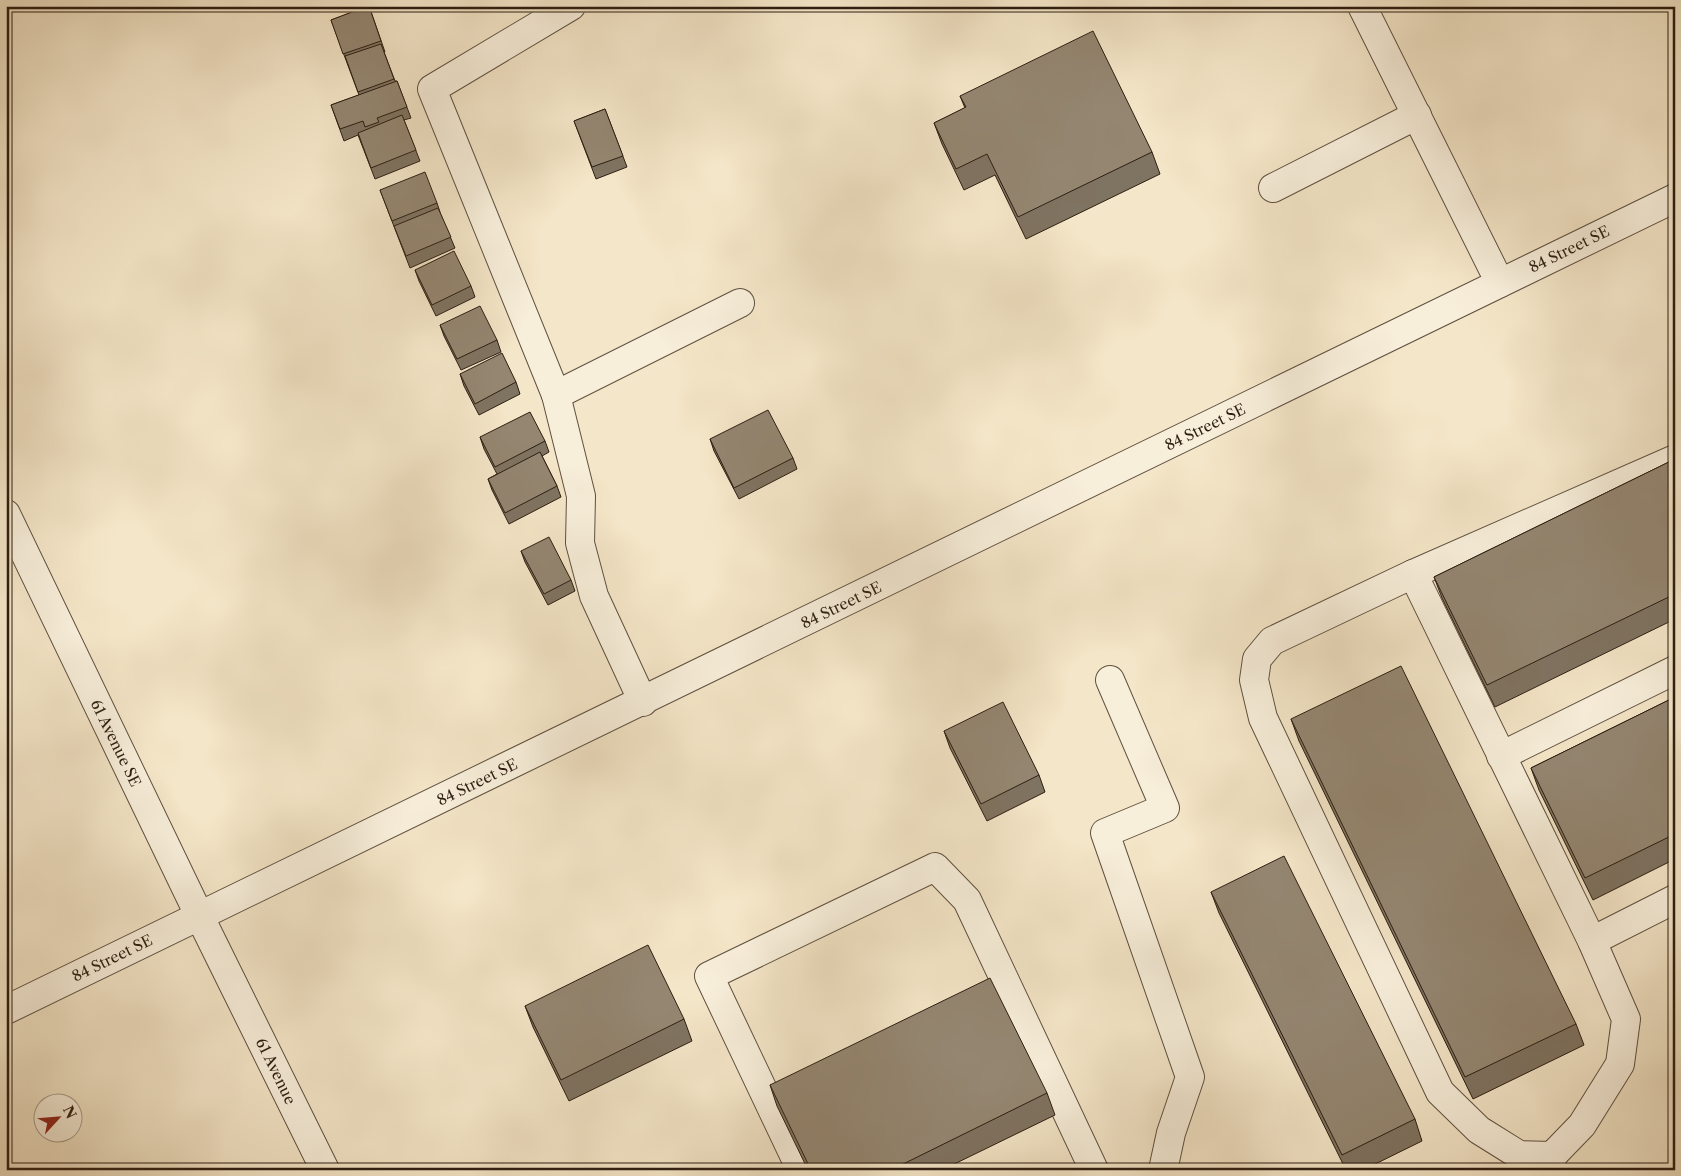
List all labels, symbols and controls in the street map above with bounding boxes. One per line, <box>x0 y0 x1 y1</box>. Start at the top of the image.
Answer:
street label: 84 Street SE <box>1526 221 1612 277</box>
street label: 84 Street SE <box>1162 399 1248 455</box>
street label: 84 Street SE <box>798 577 884 633</box>
street label: 61 Avenue SE <box>87 696 145 790</box>
street label: 84 Street SE <box>434 754 520 810</box>
street label: 84 Street SE <box>69 930 155 986</box>
street label: 61 Avenue <box>252 1035 300 1107</box>
north arrow <box>32 1094 82 1144</box>
text: N <box>59 1103 80 1122</box>

